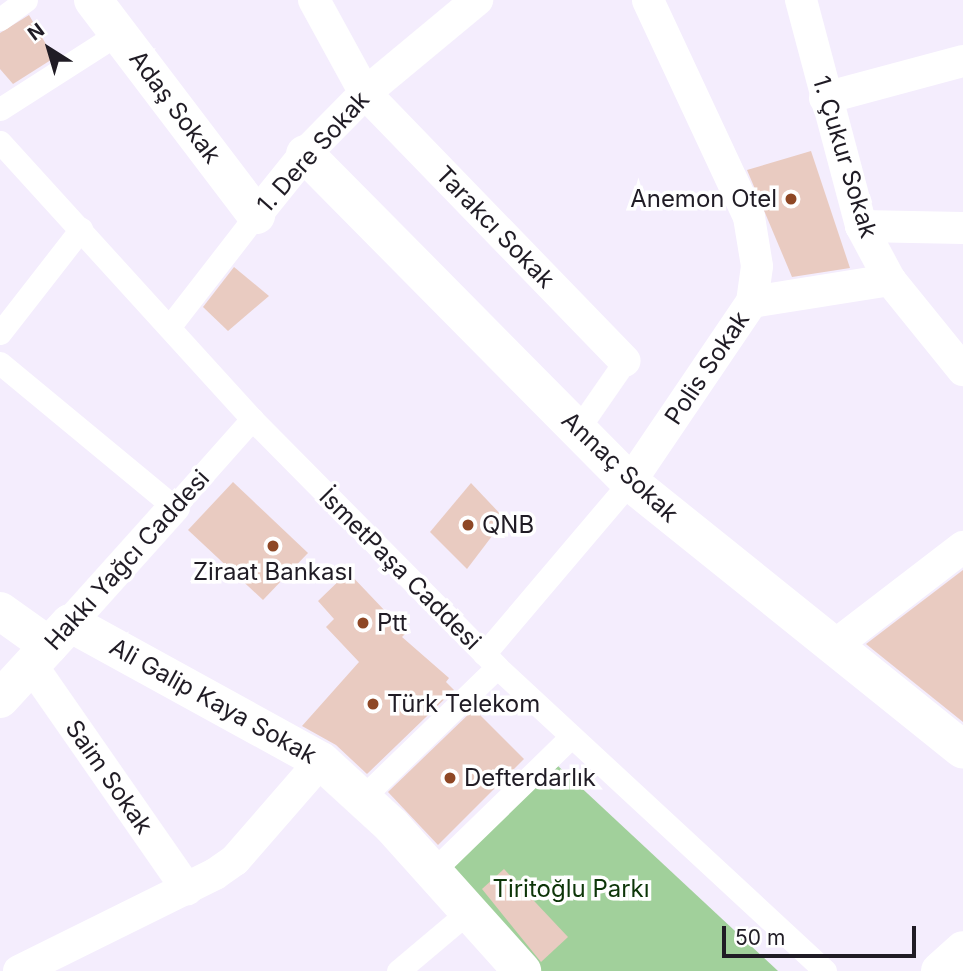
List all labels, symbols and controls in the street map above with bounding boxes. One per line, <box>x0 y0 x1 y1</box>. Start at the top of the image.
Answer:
north arrow <box>14 14 84 84</box>
text: N <box>23 18 49 45</box>
street label: Adaş Sokak <box>123 45 227 169</box>
street label: 1. Çukur Sokak <box>807 73 883 241</box>
street label: 1. Dere Sokak <box>251 85 375 219</box>
street label: Tarakcı Sokak <box>430 160 560 294</box>
place label: Anemon Otel <box>630 185 777 213</box>
marker: Anemon Otel <box>783 191 799 207</box>
street label: Polis Sokak <box>659 306 755 430</box>
street label: Annaç Sokak <box>556 406 684 528</box>
street label: Hakkı Yağcı Caddesi <box>39 464 215 656</box>
street label: İsmetPaşa Caddesi <box>313 482 487 656</box>
place label: QNB <box>482 511 534 539</box>
marker: QNB <box>460 517 476 533</box>
marker: Ziraat Bankası <box>265 538 281 554</box>
place label: Ziraat Bankası <box>193 558 353 586</box>
place label: Ptt <box>377 609 407 637</box>
marker: Ptt <box>355 615 371 631</box>
street label: Ali Galip Kaya Sokak <box>105 632 321 770</box>
place label: Türk Telekom <box>387 690 540 718</box>
marker: Türk Telekom <box>365 696 381 712</box>
street label: Saim Sokak <box>59 715 159 839</box>
place label: Defterdarlık <box>464 764 596 792</box>
marker: Defterdarlık <box>442 770 458 786</box>
park label: Tiritoğlu Parkı <box>492 875 650 903</box>
scale bar <box>725 912 919 956</box>
text: 50 m <box>735 925 785 950</box>

